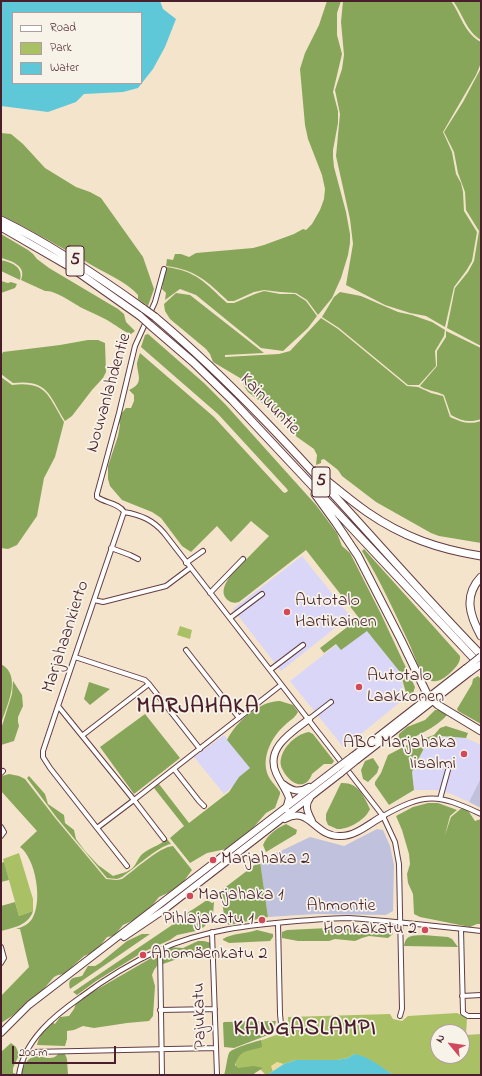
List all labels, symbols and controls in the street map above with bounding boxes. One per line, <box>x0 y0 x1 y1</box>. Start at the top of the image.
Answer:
legend <box>12 12 142 84</box>
text: Road <box>50 19 76 37</box>
text: Park <box>50 39 72 57</box>
text: Water <box>50 59 79 77</box>
road number: 5 <box>66 246 84 276</box>
street label: Nouvanlahdentie <box>83 331 137 455</box>
street label: Kainuuntie <box>234 370 304 440</box>
road number: 5 <box>312 467 330 497</box>
street label: Marjahaankierto <box>39 578 95 696</box>
place label: Autotalo Hartikainen <box>295 591 377 634</box>
marker: Autotalo Hartikainen <box>282 607 292 617</box>
place label: Autotalo Laakkonen <box>367 666 444 708</box>
marker: Autotalo Laakkonen <box>354 682 364 692</box>
district label: MARJAHAKA <box>137 695 259 721</box>
place label: ABC Marjahaka Iisalmi <box>343 733 456 776</box>
marker: ABC Marjahaka Iisalmi <box>459 749 469 759</box>
place label: Marjahaka 2 <box>221 849 310 871</box>
marker: Marjahaka 2 <box>208 855 218 865</box>
place label: Marjahaka 1 <box>198 885 284 907</box>
marker: Marjahaka 1 <box>185 891 195 901</box>
street label: Ahmontie <box>306 896 376 918</box>
place label: Pihlajakatu 1 <box>163 909 254 931</box>
marker: Pihlajakatu 1 <box>257 915 267 925</box>
place label: Honkakatu 2 <box>323 919 417 941</box>
marker: Honkakatu 2 <box>420 925 430 935</box>
place label: Ahomäenkatu 2 <box>151 944 267 966</box>
marker: Ahomäenkatu 2 <box>138 950 148 960</box>
street label: Pajukatu <box>189 982 213 1050</box>
district label: KANGASLAMPI <box>233 1017 377 1043</box>
north arrow <box>430 1024 470 1064</box>
text: N <box>432 1032 449 1046</box>
scale bar <box>14 1038 118 1064</box>
text: 200 m <box>19 1044 48 1062</box>

